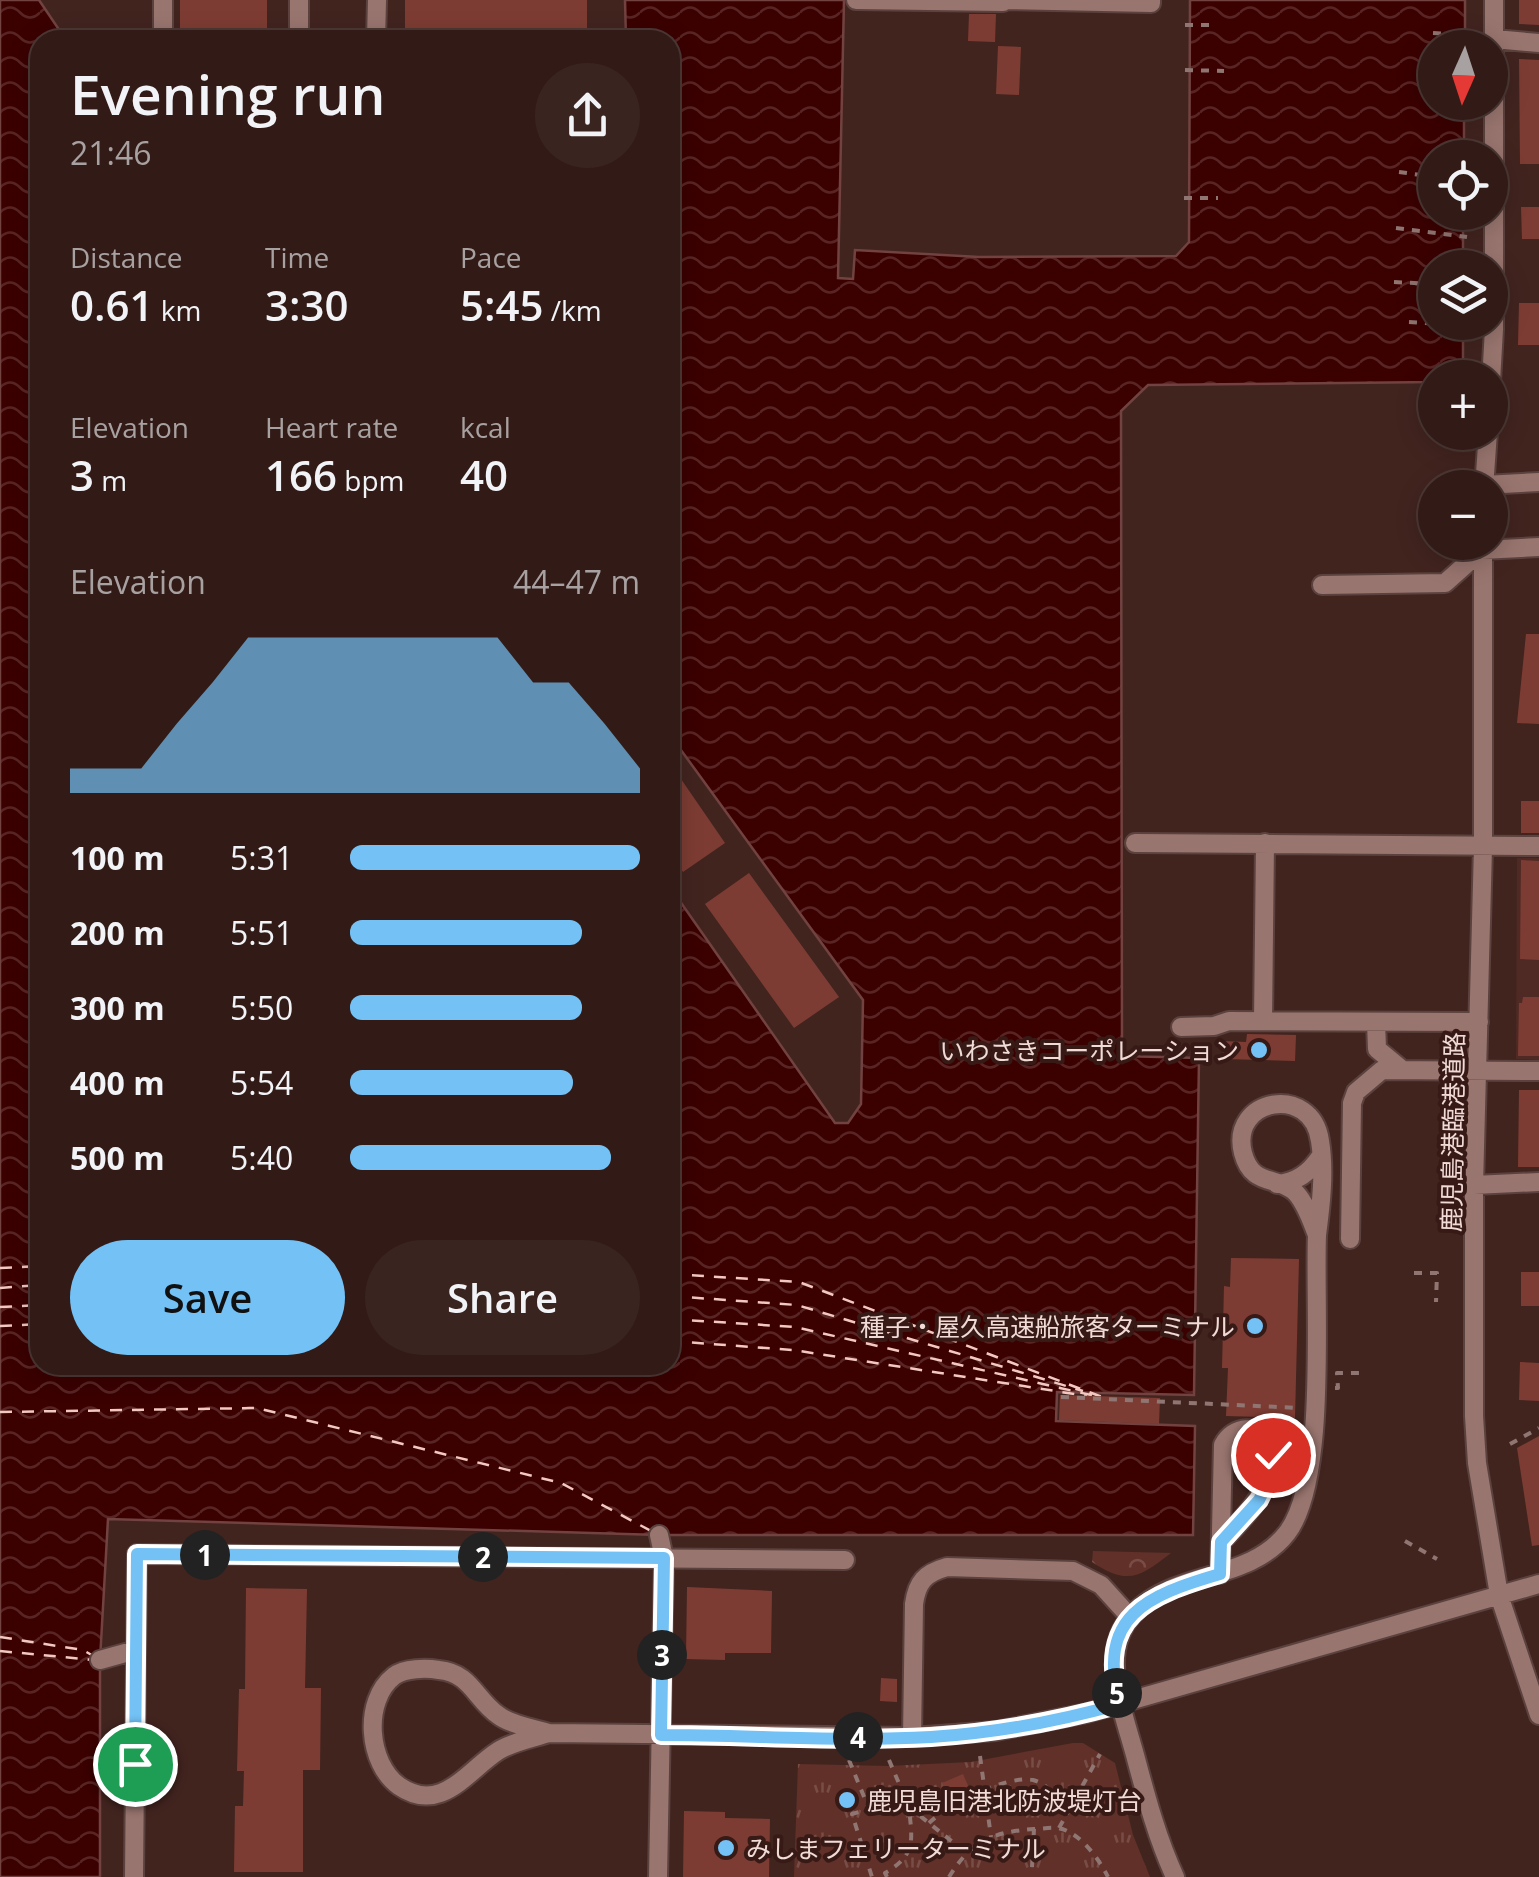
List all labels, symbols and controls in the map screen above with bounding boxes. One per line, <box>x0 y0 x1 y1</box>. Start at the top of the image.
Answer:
north arrow <box>1418 30 1508 120</box>
map controls <box>1418 30 1508 560</box>
text: Evening run <box>70 56 385 131</box>
button: share <box>535 63 640 168</box>
text: 21:46 <box>70 131 152 174</box>
button: locate <box>1418 140 1508 230</box>
text: Distance <box>70 238 183 276</box>
text: Time <box>265 238 329 276</box>
text: Pace <box>460 238 522 276</box>
button: layers <box>1418 250 1508 340</box>
text: 0.61 <box>70 276 154 333</box>
text: 3:30 <box>265 276 349 333</box>
text: 5:45 <box>460 276 544 333</box>
text: km <box>154 291 201 329</box>
text: /km <box>544 291 602 329</box>
button: + <box>1418 360 1508 450</box>
text: Elevation <box>70 408 189 446</box>
text: Heart rate <box>265 408 398 446</box>
text: kcal <box>460 408 511 446</box>
text: 3 <box>70 446 94 503</box>
text: 166 <box>265 446 337 503</box>
text: 40 <box>460 446 508 503</box>
text: m <box>94 461 127 499</box>
text: bpm <box>337 461 405 499</box>
button: − <box>1418 470 1508 560</box>
text: Elevation <box>70 560 206 603</box>
text: 44–47 m <box>513 560 640 603</box>
text: 100 m <box>70 836 165 879</box>
text: 5:31 <box>230 836 293 879</box>
text: 200 m <box>70 911 165 954</box>
text: 5:51 <box>230 911 293 954</box>
text: 300 m <box>70 986 165 1029</box>
text: 5:50 <box>230 986 293 1029</box>
street label: 鹿児島港臨港道路 <box>1433 1032 1471 1232</box>
place label: いわさきコーポレーション <box>939 1033 1239 1067</box>
marker: いわさきコーポレーション <box>1248 1039 1270 1061</box>
text: 400 m <box>70 1061 165 1104</box>
text: 5:54 <box>230 1061 293 1104</box>
text: 500 m <box>70 1136 165 1179</box>
text: 5:40 <box>230 1136 293 1179</box>
button: Save <box>70 1240 345 1355</box>
button: Share <box>365 1240 640 1355</box>
place label: 種子・屋久高速船旅客ターミナル <box>860 1309 1235 1343</box>
marker: 種子・屋久高速船旅客ターミナル <box>1244 1315 1266 1337</box>
pin <box>1231 1413 1316 1498</box>
icon: check <box>1246 1428 1301 1483</box>
pin: 1 <box>180 1530 230 1580</box>
pin: 2 <box>458 1532 508 1582</box>
text: 1 <box>197 1536 213 1574</box>
text: 2 <box>475 1538 491 1576</box>
pin: 3 <box>637 1630 687 1680</box>
text: 3 <box>654 1636 670 1674</box>
pin: 5 <box>1092 1668 1142 1718</box>
text: 5 <box>1109 1674 1125 1712</box>
pin: 4 <box>833 1712 883 1762</box>
text: 4 <box>850 1718 866 1756</box>
pin <box>93 1722 178 1807</box>
icon: arrive <box>108 1737 163 1792</box>
place label: 鹿児島旧港北防波堤灯台 <box>867 1783 1142 1817</box>
marker: 鹿児島旧港北防波堤灯台 <box>836 1789 858 1811</box>
place label: みしまフェリーターミナル <box>746 1831 1046 1865</box>
marker: みしまフェリーターミナル <box>715 1837 737 1859</box>

